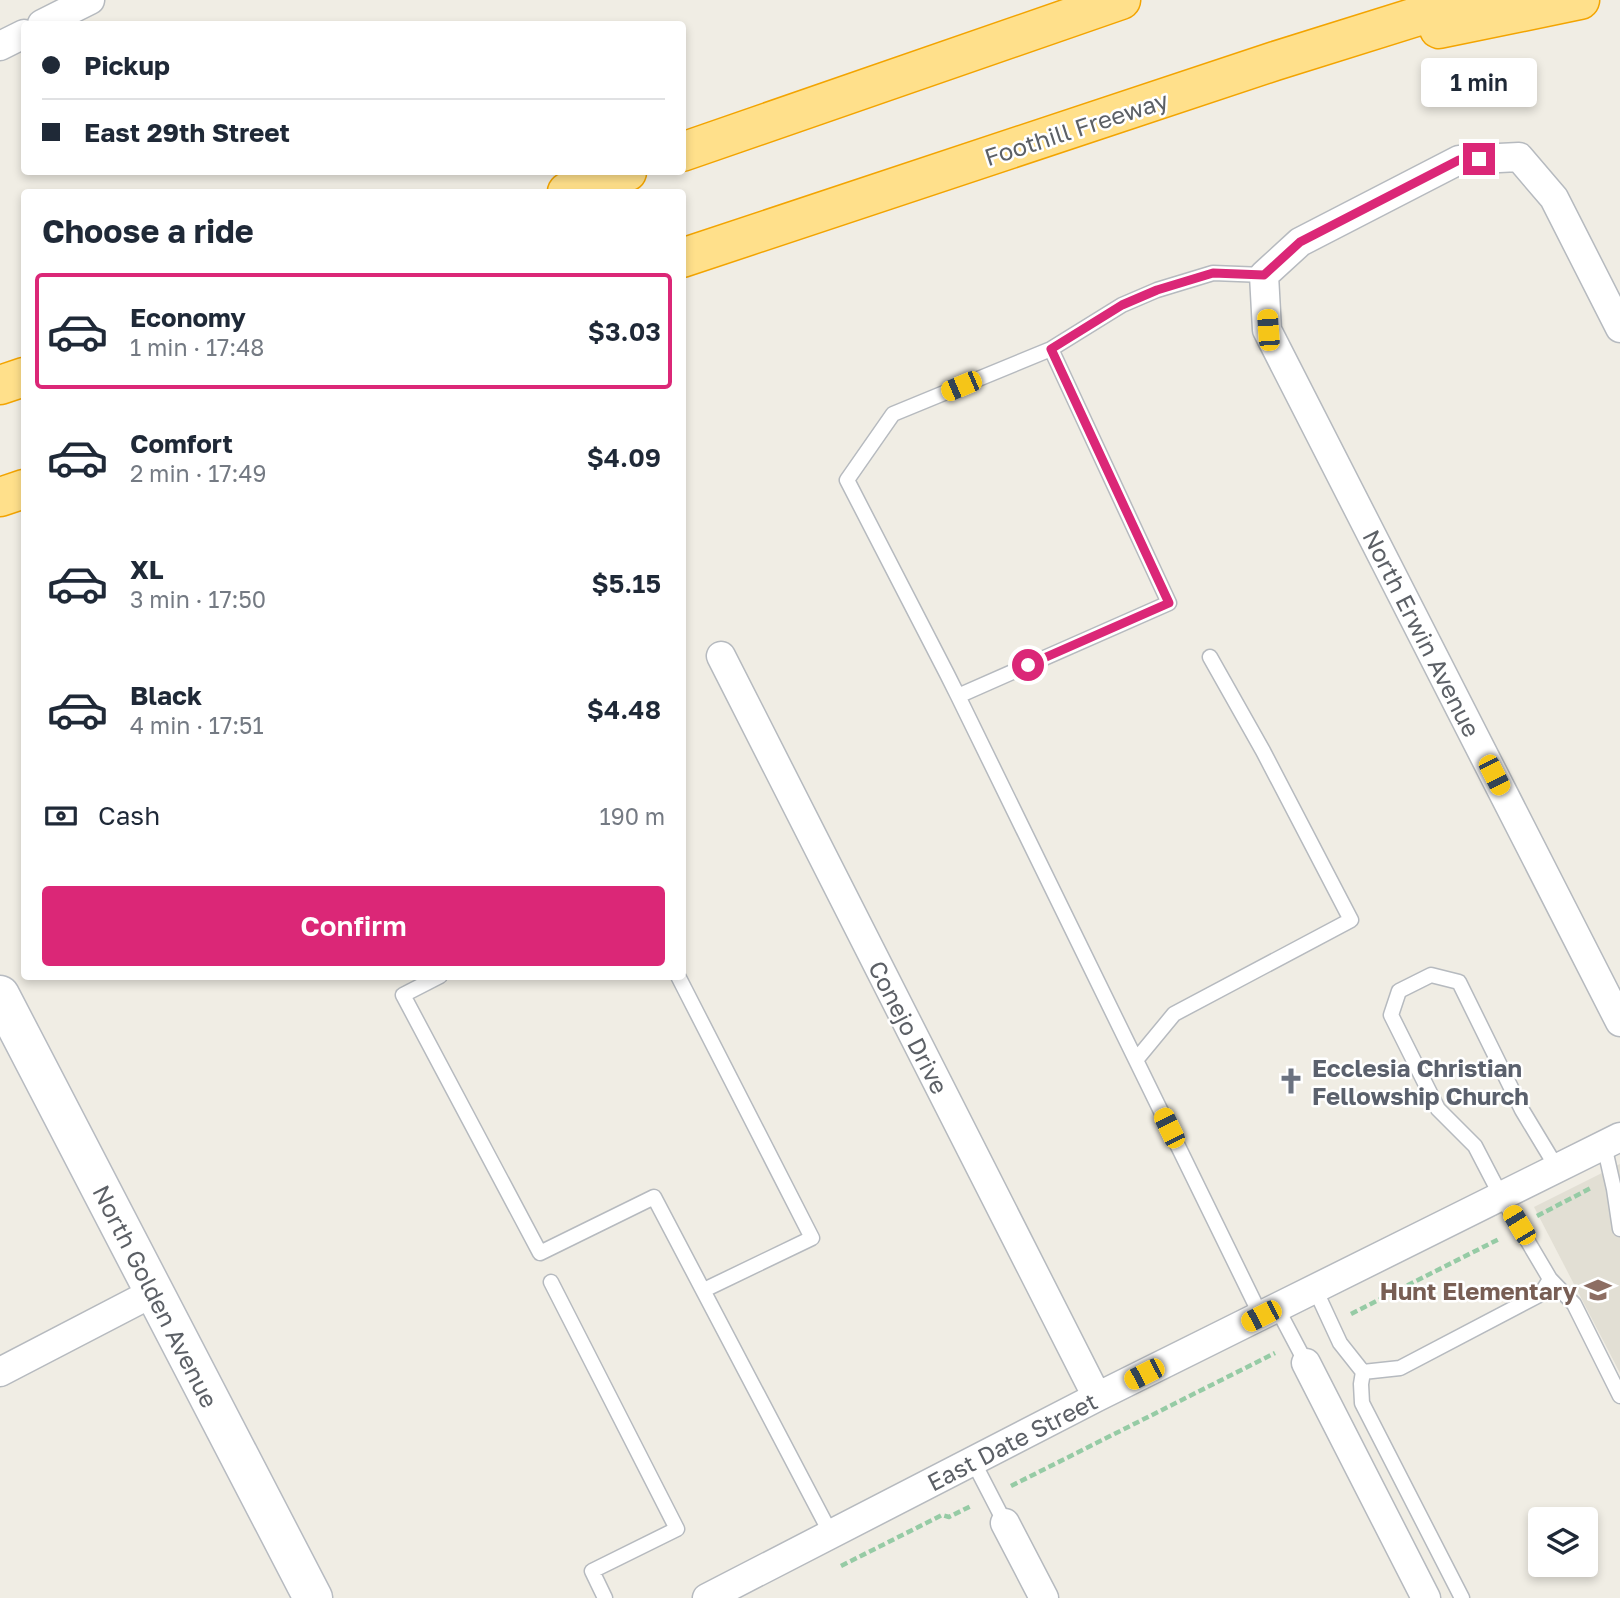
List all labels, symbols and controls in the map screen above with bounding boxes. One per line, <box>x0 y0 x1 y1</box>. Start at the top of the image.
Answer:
text: Pickup <box>84 50 170 81</box>
callout: 1 min <box>1421 58 1537 106</box>
text: 1 min <box>1450 68 1508 96</box>
street label: Foothill Freeway <box>980 85 1172 171</box>
text: East 29th Street <box>84 117 290 148</box>
route end <box>1463 143 1495 175</box>
text: Choose a ride <box>42 212 254 250</box>
icon: car <box>46 300 109 363</box>
text: Economy <box>130 302 246 333</box>
car <box>1257 308 1280 352</box>
text: $3.03 <box>588 316 661 347</box>
text: 1 min · 17:48 <box>130 333 264 361</box>
car <box>938 368 985 404</box>
icon: car <box>46 426 109 489</box>
text: Comfort <box>130 428 233 459</box>
text: $4.09 <box>587 442 661 473</box>
text: 2 min · 17:49 <box>130 459 266 487</box>
street label: North Erwin Avenue <box>1357 525 1487 741</box>
icon: car <box>46 552 109 615</box>
text: XL <box>130 554 164 585</box>
text: $5.15 <box>592 568 661 599</box>
text: 3 min · 17:50 <box>130 585 266 613</box>
route start <box>1012 649 1044 681</box>
icon: car <box>46 678 109 741</box>
text: Black <box>130 680 202 711</box>
text: $4.48 <box>587 694 661 725</box>
text: 4 min · 17:51 <box>130 711 264 739</box>
car <box>1476 752 1513 798</box>
icon: cash <box>42 797 80 835</box>
text: Cash <box>98 800 160 831</box>
text: 190 m <box>600 802 665 830</box>
button: Confirm <box>42 886 665 966</box>
street label: Conejo Drive <box>863 955 955 1099</box>
place label: Ecclesia Christian Fellowship Church <box>1312 1053 1529 1110</box>
church icon: Ecclesia Christian Fellowship Church <box>1276 1066 1306 1096</box>
car <box>1151 1105 1188 1151</box>
street label: North Golden Avenue <box>87 1180 225 1412</box>
car <box>1500 1202 1539 1248</box>
school or university icon: Hunt Elementary <box>1583 1275 1613 1305</box>
place label: Hunt Elementary <box>1380 1276 1578 1305</box>
car <box>1238 1297 1285 1335</box>
car <box>1121 1355 1168 1393</box>
street label: East Date Street <box>922 1386 1102 1496</box>
map controls <box>1528 1507 1598 1577</box>
button: layers <box>1528 1507 1598 1577</box>

